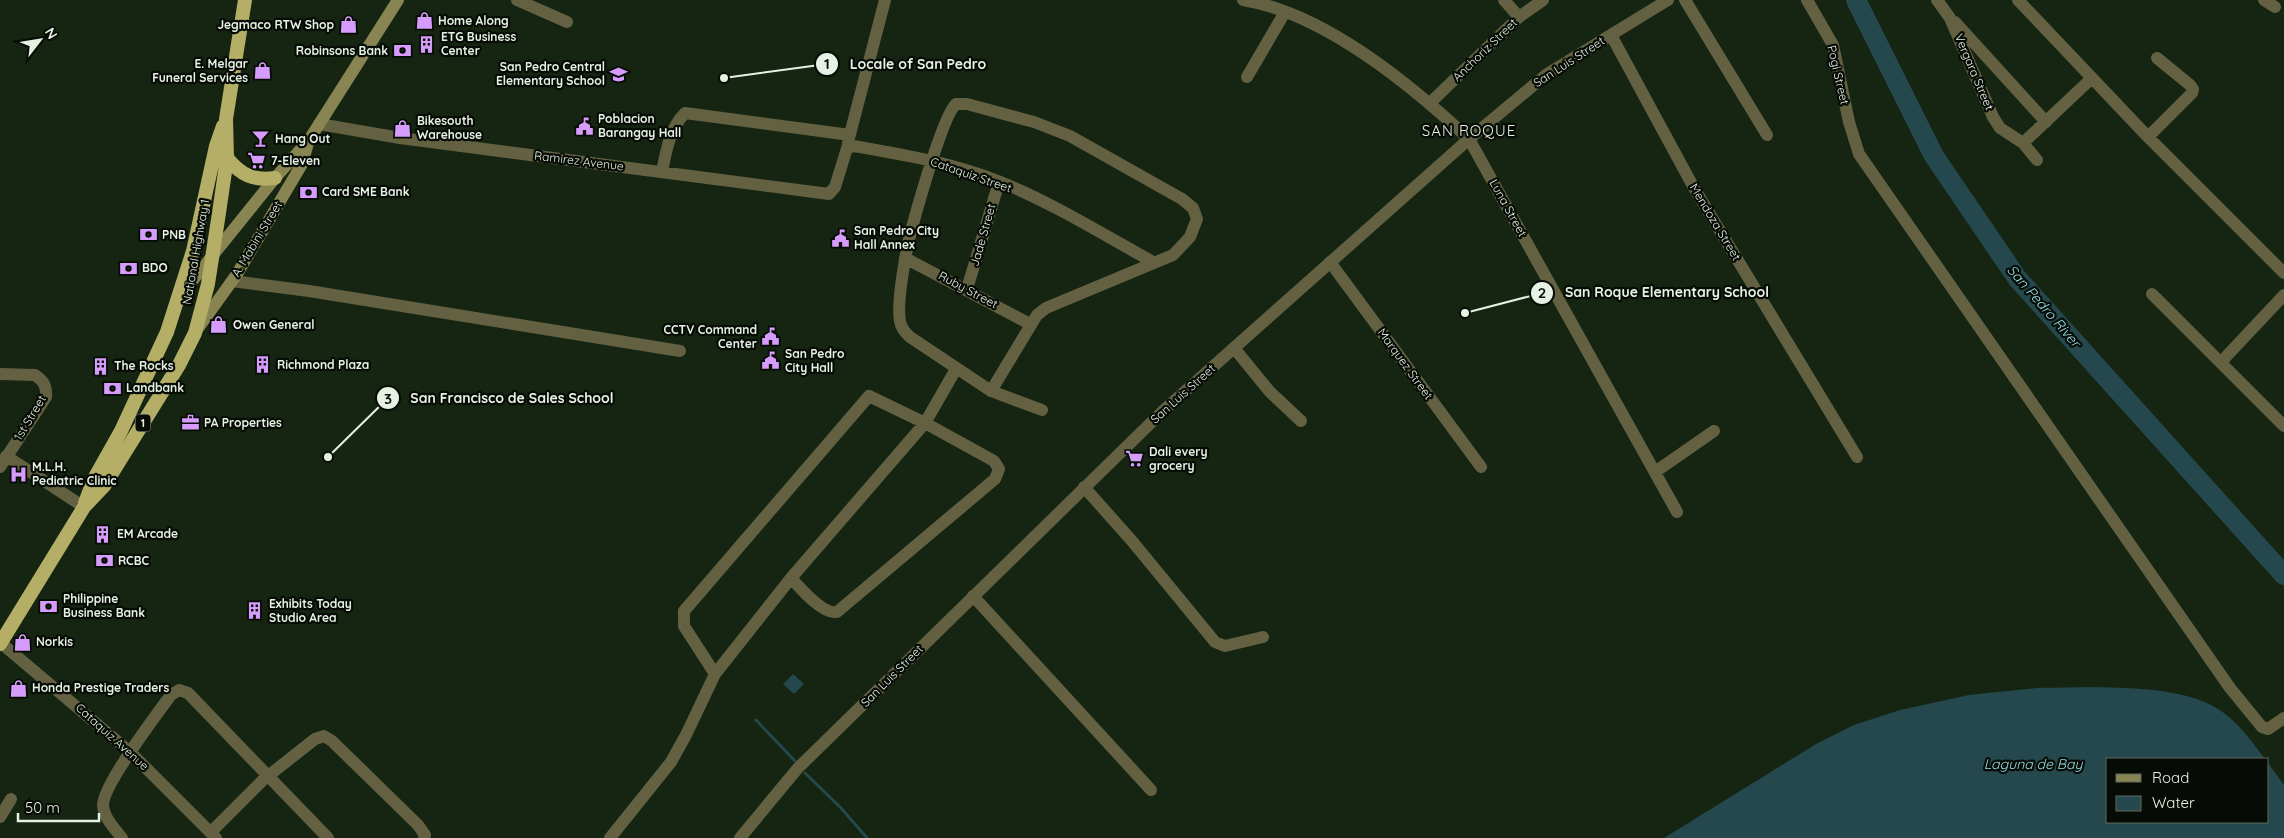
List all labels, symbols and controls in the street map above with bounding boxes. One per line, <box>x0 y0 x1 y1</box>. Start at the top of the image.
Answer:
shop icon: Home Along <box>414 11 434 31</box>
place label: Home Along <box>438 13 509 28</box>
north arrow <box>15 15 65 65</box>
shop icon: Jegmaco RTW Shop <box>338 15 358 35</box>
street label: Anchoriz Street <box>1449 15 1520 84</box>
place label: Jegmaco RTW Shop <box>217 17 334 32</box>
text: N <box>41 24 62 42</box>
place label: ETG Business Center <box>441 29 516 58</box>
street label: Vergara Street <box>1952 31 1997 112</box>
street label: San Luis Street <box>1530 33 1607 90</box>
building icon: ETG Business Center <box>417 34 437 54</box>
bank icon: Robinsons Bank <box>392 41 412 61</box>
place label: Robinsons Bank <box>296 43 388 58</box>
street label: Pogi Street <box>1824 44 1853 106</box>
callout: Locale of San Pedro <box>814 50 996 79</box>
text: 1 <box>824 54 830 73</box>
text: Locale of San Pedro <box>850 55 987 73</box>
place label: E. Melgar Funeral Services <box>152 56 248 85</box>
place label: San Pedro Central Elementary School <box>496 59 605 88</box>
shop icon: E. Melgar Funeral Services <box>252 61 272 81</box>
school or university icon: San Pedro Central Elementary School <box>609 64 629 84</box>
place label: Poblacion Barangay Hall <box>598 111 681 140</box>
place label: Bikesouth Warehouse <box>417 113 482 142</box>
public building icon: Poblacion Barangay Hall <box>574 116 594 136</box>
shop icon: Bikesouth Warehouse <box>393 118 413 138</box>
district label: SAN ROQUE <box>1422 121 1516 140</box>
bar icon: Hang Out <box>251 129 271 149</box>
place label: Hang Out <box>275 131 330 146</box>
street label: Ramirez Avenue <box>533 148 625 173</box>
supermarket icon: 7-Eleven <box>247 151 267 171</box>
place label: 7-Eleven <box>271 153 320 168</box>
street label: Cataquiz Street <box>929 154 1014 195</box>
street label: Luna Street <box>1486 176 1530 239</box>
street label: Mendoza Street <box>1687 181 1744 263</box>
bank icon: Card SME Bank <box>298 182 318 202</box>
place label: Card SME Bank <box>322 184 410 199</box>
street label: National Highway 1 <box>179 198 212 306</box>
street label: A. Mabini Street <box>228 198 285 279</box>
street label: Jade Street <box>966 202 999 268</box>
place label: San Pedro City Hall Annex <box>854 223 939 252</box>
bank icon: PNB <box>138 225 158 245</box>
place label: PNB <box>162 227 186 242</box>
public building icon: San Pedro City Hall Annex <box>830 228 850 248</box>
bank icon: BDO <box>118 258 138 278</box>
place label: BDO <box>142 260 168 275</box>
water label: San Pedro River <box>2003 261 2086 352</box>
street label: Ruby Street <box>936 268 1000 311</box>
callout: San Roque Elementary School <box>1530 278 1779 307</box>
text: 2 <box>1538 283 1546 302</box>
text: San Roque Elementary School <box>1565 283 1769 301</box>
shop icon: Owen General <box>209 315 229 335</box>
place label: Owen General <box>233 317 314 332</box>
place label: CCTV Command Center <box>663 322 757 351</box>
street label: Marquez Street <box>1375 325 1436 402</box>
public building icon: CCTV Command Center <box>761 327 781 347</box>
place label: San Pedro City Hall <box>785 346 845 375</box>
public building icon: San Pedro City Hall <box>761 351 781 371</box>
building icon: Richmond Plaza <box>253 355 273 375</box>
building icon: The Rocks <box>90 356 110 376</box>
place label: Richmond Plaza <box>277 357 369 372</box>
place label: The Rocks <box>114 358 174 373</box>
street label: San Luis Street <box>1147 361 1218 427</box>
bank icon: Landbank <box>102 378 122 398</box>
place label: Landbank <box>126 380 184 395</box>
callout: San Francisco de Sales School <box>375 384 624 413</box>
text: 3 <box>384 389 392 408</box>
text: San Francisco de Sales School <box>410 389 614 407</box>
street label: 1st Street <box>10 392 49 443</box>
office icon: PA Properties <box>180 413 200 433</box>
road number: 1 <box>136 414 150 432</box>
place label: PA Properties <box>204 415 282 430</box>
place label: Dali every grocery <box>1149 444 1208 473</box>
supermarket icon: Dali every grocery <box>1125 449 1145 469</box>
place label: M.L.H. Pediatric Clinic <box>32 459 116 488</box>
hospital icon: M.L.H. Pediatric Clinic <box>8 464 28 484</box>
building icon: EM Arcade <box>93 524 113 544</box>
place label: EM Arcade <box>117 526 178 541</box>
bank icon: RCBC <box>94 551 114 571</box>
place label: RCBC <box>118 553 150 568</box>
place label: Philippine Business Bank <box>63 591 145 620</box>
bank icon: Philippine Business Bank <box>39 596 59 616</box>
place label: Exhibits Today Studio Area <box>269 596 352 625</box>
building icon: Exhibits Today Studio Area <box>245 601 265 621</box>
shop icon: Norkis <box>12 632 32 652</box>
place label: Norkis <box>36 634 73 649</box>
street label: San Luis Street <box>857 641 926 710</box>
shop icon: Honda Prestige Traders <box>8 678 28 698</box>
place label: Honda Prestige Traders <box>32 680 170 695</box>
street label: Cataquiz Avenue <box>73 700 152 774</box>
water label: Laguna de Bay <box>1984 755 2083 773</box>
legend <box>2106 758 2269 823</box>
text: Road <box>2152 768 2189 787</box>
scale bar <box>18 790 99 822</box>
text: Water <box>2152 793 2195 812</box>
text: 50 m <box>25 798 60 817</box>

